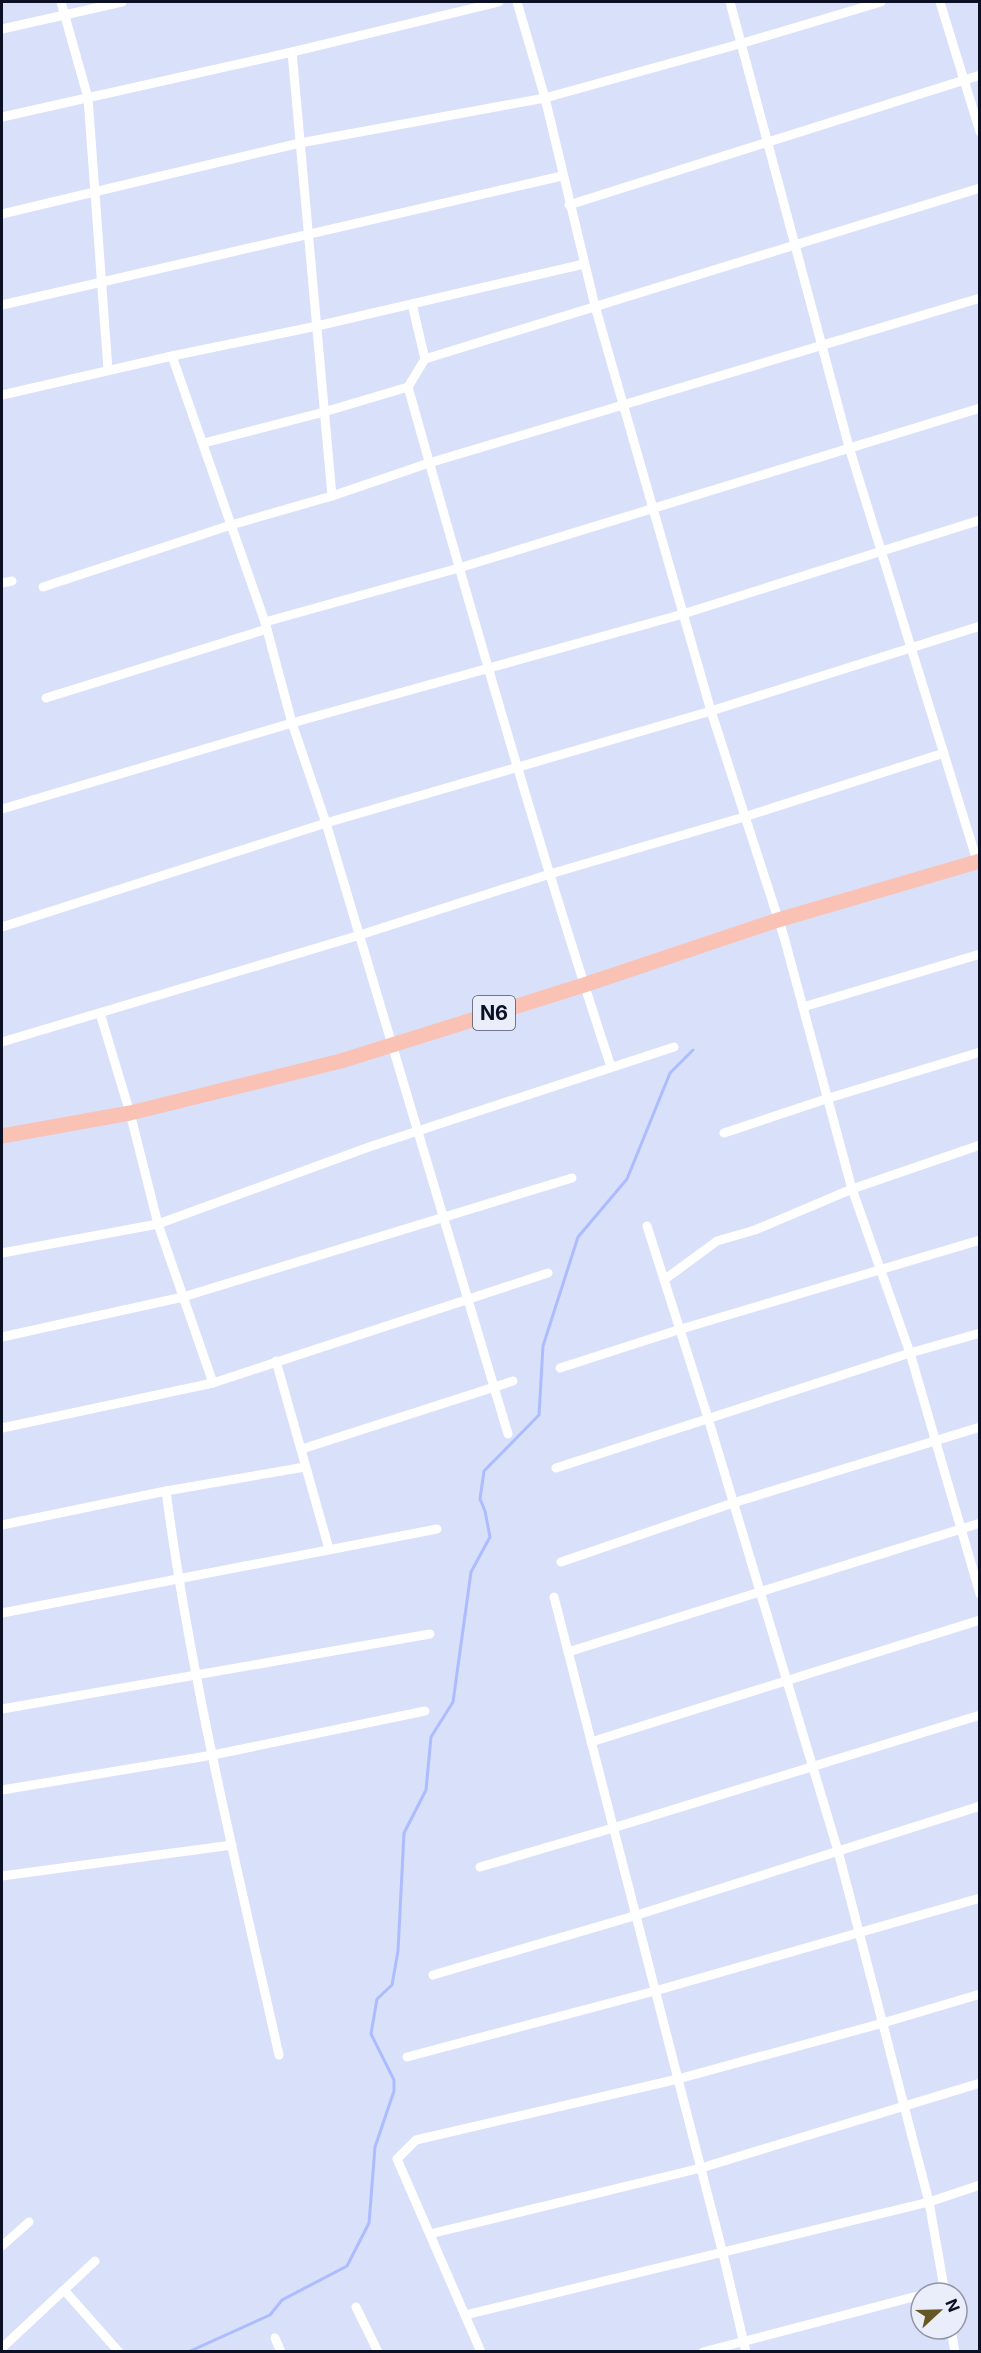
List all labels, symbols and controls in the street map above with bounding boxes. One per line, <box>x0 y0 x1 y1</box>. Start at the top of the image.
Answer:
road number: N6 <box>473 996 515 1030</box>
north arrow <box>909 2281 969 2341</box>
text: N <box>941 2296 964 2315</box>

